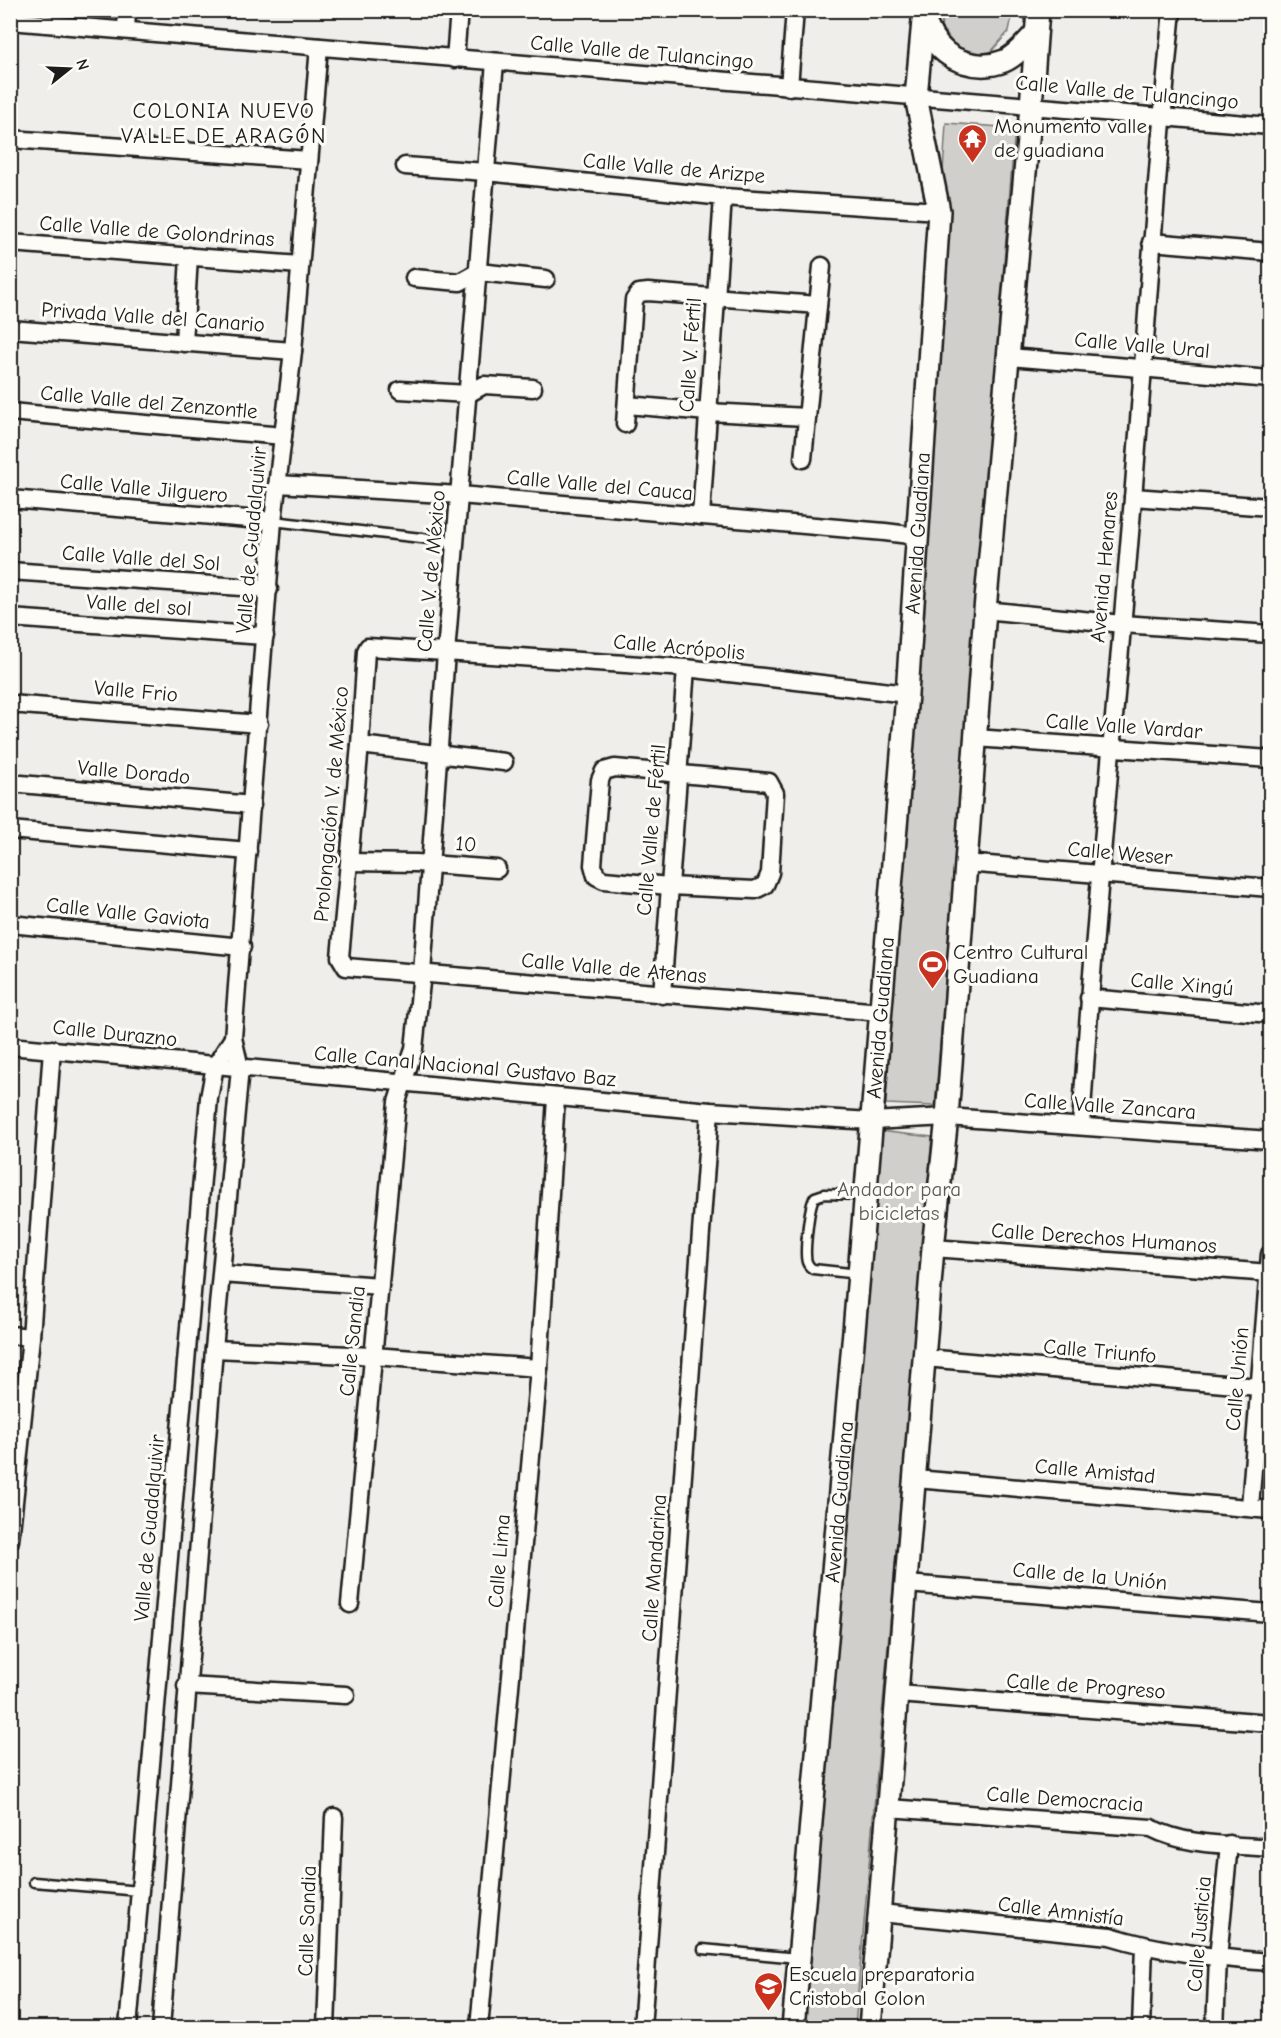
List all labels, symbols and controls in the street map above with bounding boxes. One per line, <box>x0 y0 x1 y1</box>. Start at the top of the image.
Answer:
street label: Calle Valle de Tulancingo <box>529 30 755 74</box>
north arrow <box>39 39 99 99</box>
text: N <box>72 57 92 72</box>
street label: Calle Valle de Tulancingo <box>1014 70 1240 114</box>
district label: COLONIA NUEVO VALLE DE ARAGÓN <box>121 98 327 149</box>
place label: Monumento valle de guadiana <box>994 114 1147 162</box>
temple icon: Monumento valle de guadiana <box>957 122 989 164</box>
street label: Calle Valle de Arizpe <box>582 148 766 188</box>
street label: Calle Valle de Golondrinas <box>39 211 275 251</box>
street label: Privada Valle del Canario <box>40 297 266 337</box>
street label: Calle V. Fértil <box>674 297 706 413</box>
street label: Calle Valle Ural <box>1073 327 1211 363</box>
street label: Calle Valle del Zenzontle <box>39 381 259 423</box>
street label: Valle de Guadalquivir <box>231 445 271 635</box>
street label: Avenida Guadiana <box>900 451 935 615</box>
street label: Calle Valle del Cauca <box>506 465 694 505</box>
street label: Calle Valle Jilguero <box>59 469 229 507</box>
street label: Calle V. de México <box>412 489 450 653</box>
street label: Avenida Henares <box>1085 490 1123 644</box>
street label: Calle Valle del Sol <box>61 540 221 576</box>
street label: Valle del sol <box>86 589 192 621</box>
street label: Calle Acrópolis <box>612 629 746 665</box>
street label: Valle Frio <box>93 675 179 707</box>
street label: Prolongación V. de México <box>309 685 353 923</box>
street label: Calle Valle Vardar <box>1045 709 1204 743</box>
street label: Calle Valle de Fértil <box>632 743 670 917</box>
street label: Valle Dorado <box>77 755 191 789</box>
street label: 10 <box>454 831 478 857</box>
street label: Calle Weser <box>1067 836 1174 870</box>
street label: Calle Valle Gaviota <box>45 892 211 934</box>
street label: Avenida Guadiana <box>862 936 899 1100</box>
place label: Centro Cultural Guadiana <box>953 940 1088 988</box>
street label: Calle Valle de Atenas <box>520 948 708 988</box>
sports icon: Centro Cultural Guadiana <box>916 948 948 990</box>
street label: Calle Xingú <box>1130 968 1234 1000</box>
street label: Calle Durazno <box>52 1015 178 1051</box>
street label: Calle Canal Nacional Gustavo Baz <box>313 1041 617 1091</box>
street label: Calle Valle Zancara <box>1023 1088 1197 1124</box>
park label: Andador para bicicletas <box>837 1177 961 1225</box>
street label: Calle Derechos Humanos <box>990 1218 1218 1258</box>
street label: Calle Sandia <box>334 1284 370 1398</box>
street label: Calle Unión <box>1221 1326 1253 1432</box>
street label: Calle Triunfo <box>1042 1334 1158 1368</box>
street label: Avenida Guadiana <box>820 1420 858 1584</box>
street label: Valle de Guadalquivir <box>129 1433 169 1623</box>
street label: Calle Amistad <box>1034 1454 1156 1488</box>
street label: Calle Mandarina <box>637 1493 671 1643</box>
street label: Calle Lima <box>483 1513 515 1609</box>
street label: Calle de la Unión <box>1012 1557 1168 1595</box>
street label: Calle de Progreso <box>1006 1668 1166 1704</box>
street label: Calle Democracia <box>986 1782 1144 1816</box>
street label: Calle Sandia <box>293 1865 321 1977</box>
street label: Calle Justicia <box>1182 1875 1216 1993</box>
street label: Calle Amnistía <box>997 1891 1125 1931</box>
place label: Escuela preparatoria Cristobal Colon <box>789 1962 975 2010</box>
school or university icon: Escuela preparatoria Cristobal Colon <box>752 1970 784 2012</box>

